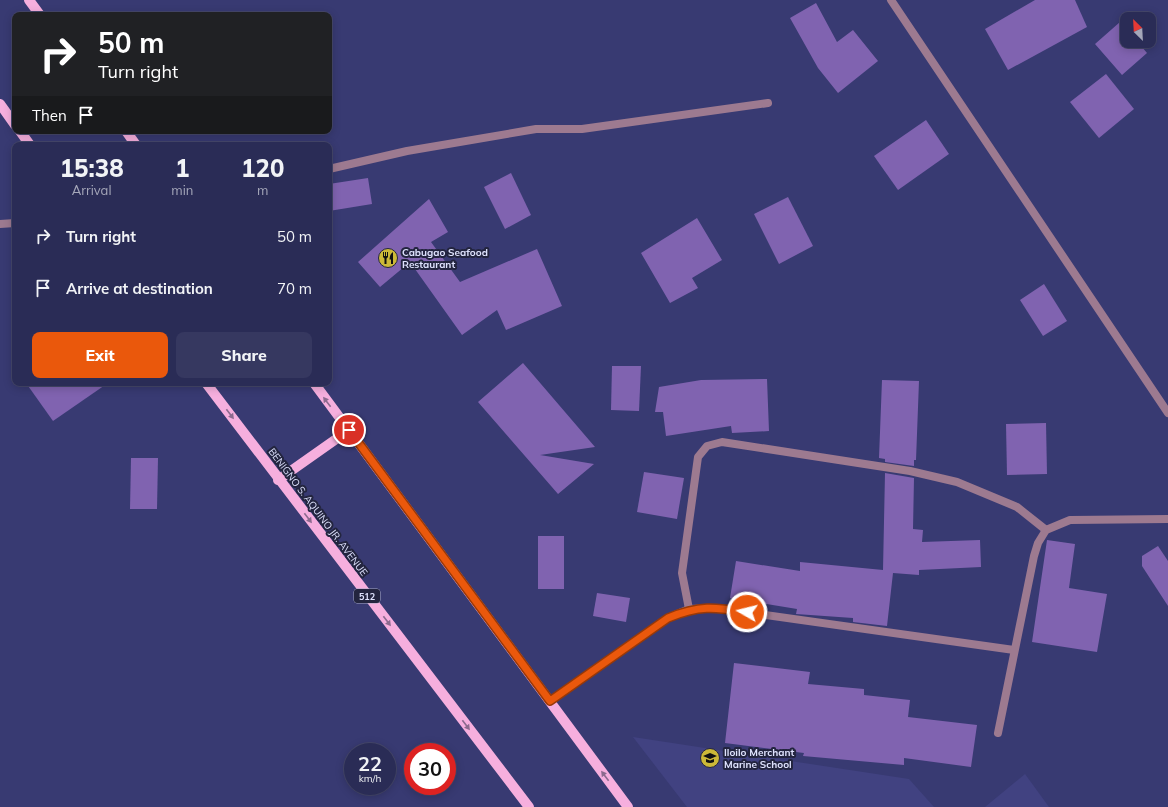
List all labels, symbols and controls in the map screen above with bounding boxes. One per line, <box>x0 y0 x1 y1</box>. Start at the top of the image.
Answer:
north arrow <box>1120 12 1156 48</box>
map controls <box>1120 12 1156 48</box>
text: 50 m <box>98 25 164 60</box>
icon: right <box>32 28 84 80</box>
text: Turn right <box>98 60 178 83</box>
icon: arrive <box>75 104 97 126</box>
text: Then <box>32 106 67 125</box>
text: 15:38 <box>60 153 124 183</box>
text: 1 <box>175 153 190 183</box>
text: 120 <box>241 153 284 183</box>
text: Arrival <box>72 182 112 198</box>
text: min <box>171 182 193 198</box>
text: m <box>257 182 268 198</box>
icon: right <box>32 225 54 247</box>
text: Turn right <box>66 227 136 246</box>
text: 50 m <box>277 227 312 246</box>
place label: Cabugao Seafood Restaurant <box>402 246 488 271</box>
restaurant icon: Cabugao Seafood Restaurant <box>377 247 399 269</box>
icon: arrive <box>32 277 54 299</box>
text: Arrive at destination <box>66 279 213 298</box>
text: 70 m <box>277 279 312 298</box>
button: Exit <box>32 332 168 378</box>
button: Share <box>176 332 312 378</box>
one-way arrow <box>323 396 331 407</box>
one-way arrow <box>226 409 234 420</box>
pin <box>332 413 366 447</box>
icon: arrive <box>338 419 360 441</box>
street label: BENIGNO S. AQUINO JR. AVENUE <box>266 445 370 579</box>
one-way arrow <box>304 513 312 524</box>
road number: 512 <box>354 589 380 603</box>
position arrow <box>726 591 768 633</box>
one-way arrow <box>383 616 391 627</box>
one-way arrow <box>462 719 470 730</box>
speed limit sign: 30 <box>404 743 456 795</box>
place label: Iloilo Merchant Marine School <box>724 746 795 771</box>
school or university icon: Iloilo Merchant Marine School <box>699 747 721 769</box>
text: 22 <box>358 751 382 776</box>
one-way arrow <box>601 770 609 781</box>
text: km/h <box>359 772 381 785</box>

